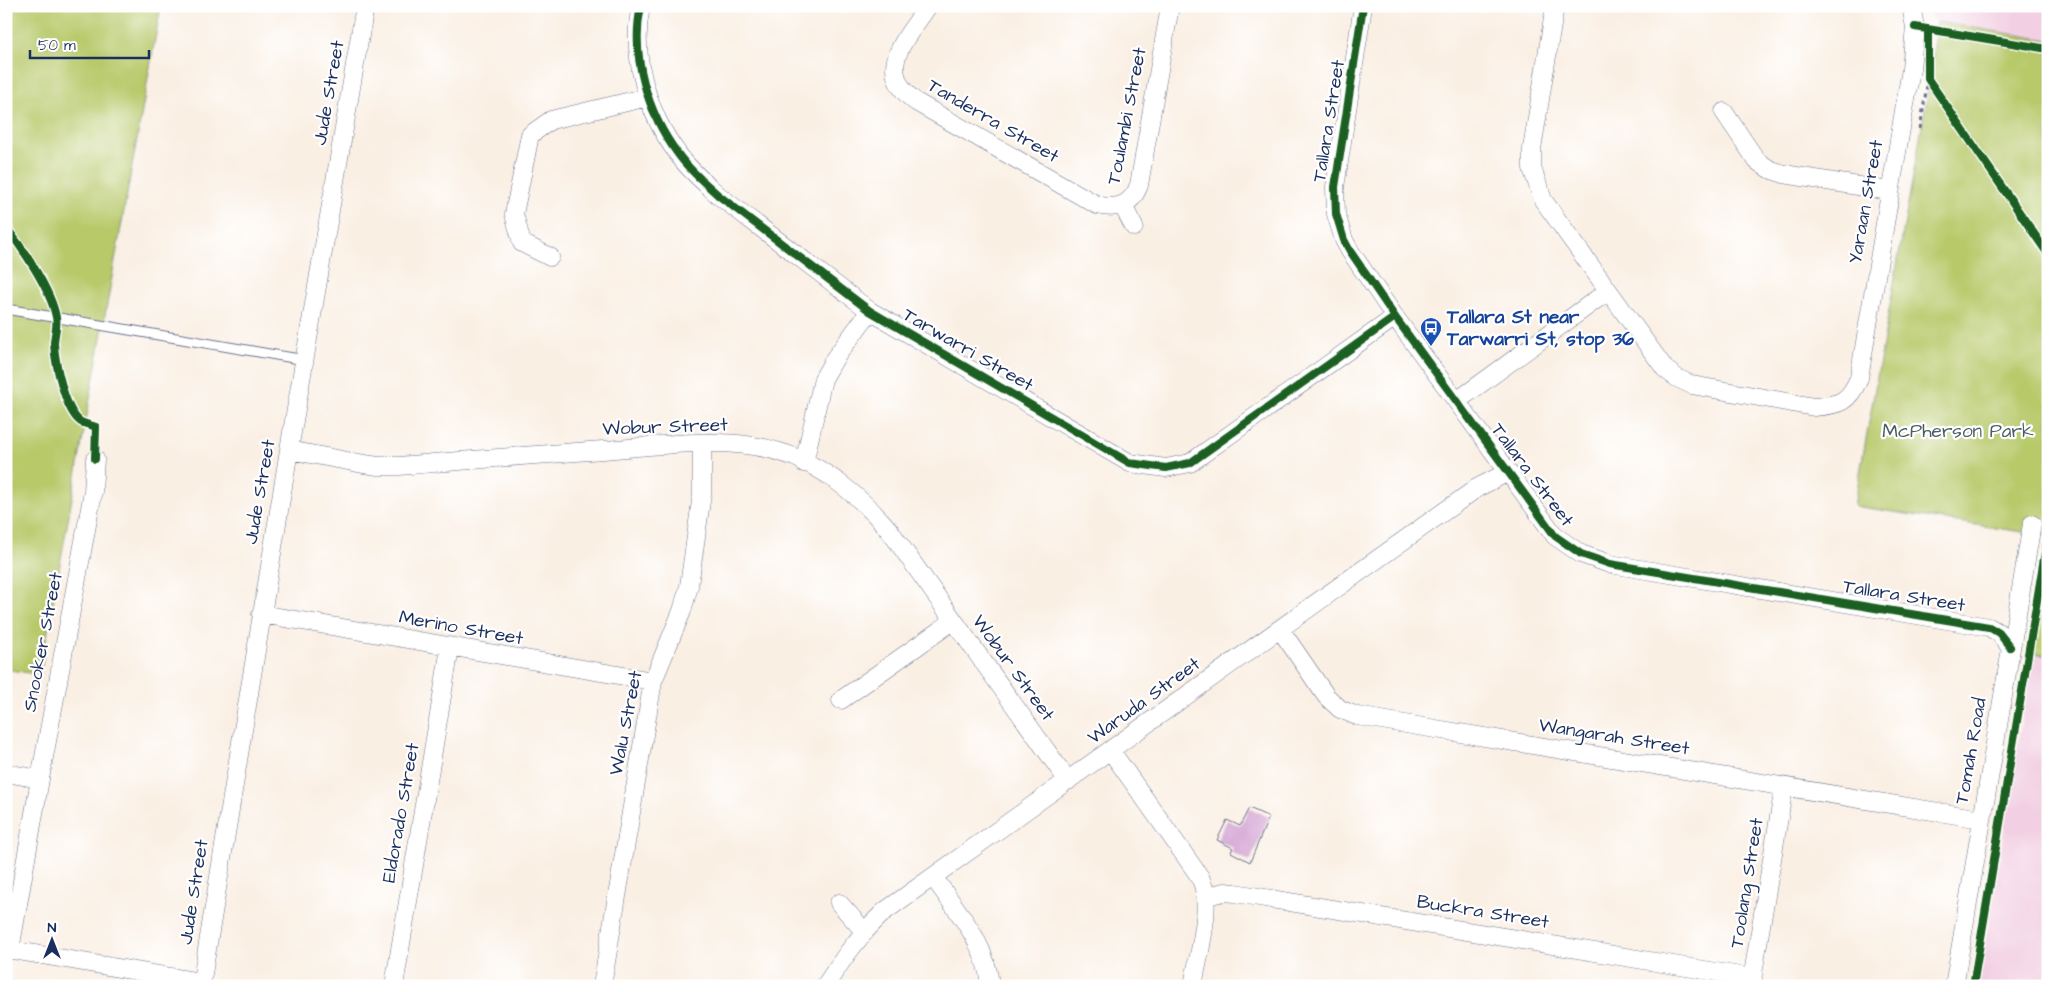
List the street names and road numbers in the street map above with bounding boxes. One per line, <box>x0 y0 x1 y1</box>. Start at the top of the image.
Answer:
street label: Jude Street <box>307 38 352 148</box>
street label: Toulambi Street <box>1100 45 1154 187</box>
street label: Tallara Street <box>1306 58 1352 184</box>
street label: Tanderra Street <box>922 72 1064 170</box>
street label: Yaraan Street <box>1842 138 1890 266</box>
street label: Tarwarri Street <box>898 302 1039 399</box>
street label: Wobur Street <box>602 411 729 443</box>
street label: Tallara Street <box>1484 418 1580 533</box>
street label: Jude Street <box>238 437 283 547</box>
street label: Snooker Street <box>16 570 70 714</box>
street label: Tallara Street <box>1841 573 1967 619</box>
street label: Merino Street <box>397 604 526 652</box>
street label: Wobur Street <box>965 609 1061 727</box>
street label: Waruda Street <box>1082 651 1206 751</box>
street label: Walu Street <box>603 668 649 778</box>
street label: Tomah Road <box>1948 695 1994 806</box>
street label: Wangarah Street <box>1537 712 1692 763</box>
street label: Eldorado Street <box>375 741 427 885</box>
street label: Toolang Street <box>1723 816 1772 950</box>
street label: Jude Street <box>172 837 216 946</box>
street label: Buckra Street <box>1415 888 1551 936</box>

